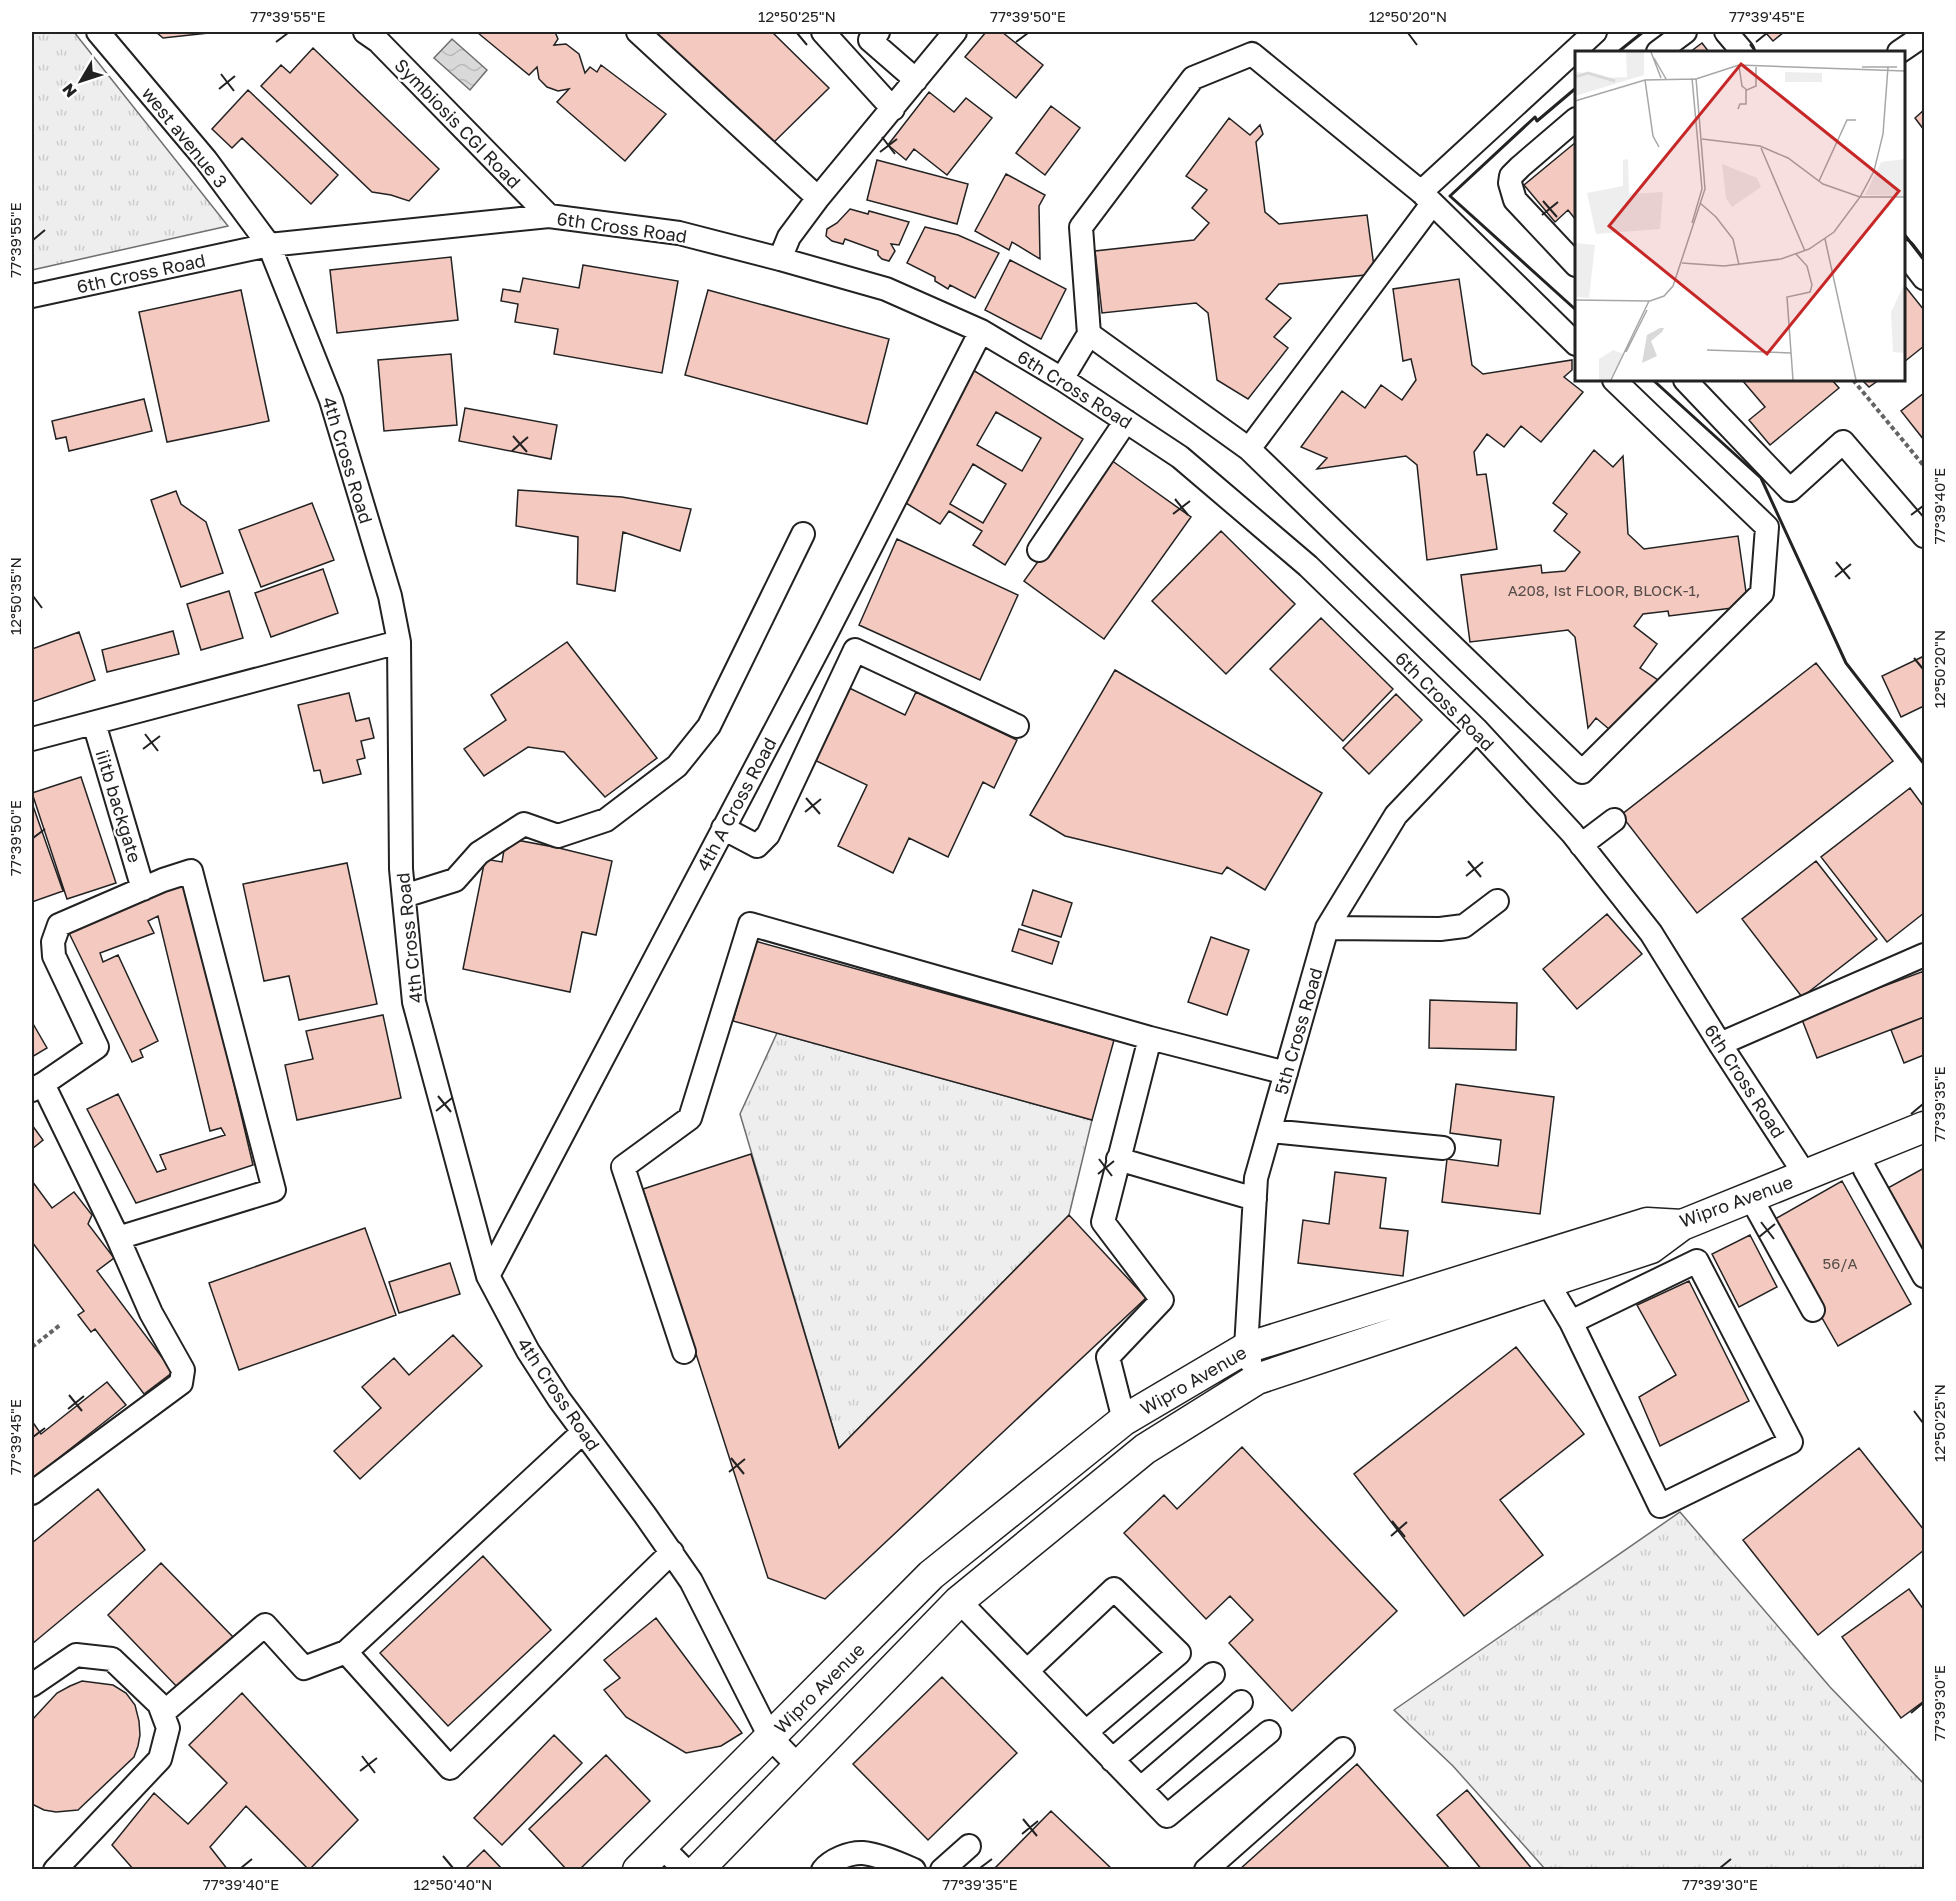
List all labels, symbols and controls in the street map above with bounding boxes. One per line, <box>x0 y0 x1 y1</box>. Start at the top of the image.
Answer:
text: 77°39'55"E <box>250 7 326 25</box>
text: 12°50'25"N <box>758 7 836 25</box>
text: 77°39'50"E <box>990 7 1066 25</box>
text: 12°50'20"N <box>1369 7 1447 25</box>
text: 77°39'45"E <box>1729 7 1805 25</box>
north arrow <box>51 51 111 111</box>
inset map <box>1575 51 1905 381</box>
street label: Symbiosis CGI Road <box>390 54 526 192</box>
text: N <box>58 79 81 101</box>
street label: west avenue 3 <box>138 82 232 192</box>
text: 77°39'55"E <box>6 202 24 278</box>
street label: 6th Cross Road <box>555 207 689 247</box>
street label: 6th Cross Road <box>75 249 207 297</box>
street label: 6th Cross Road <box>1014 345 1136 433</box>
street label: 4th Cross Road <box>318 394 378 526</box>
text: 77°39'40"E <box>1930 468 1948 544</box>
text: 12°50'35"N <box>6 557 24 635</box>
house number: A208, Ist FLOOR, BLOCK-1, <box>1508 581 1700 599</box>
text: 12°50'20"N <box>1930 630 1948 708</box>
street label: 6th Cross Road <box>1391 647 1499 755</box>
street label: 4th A Cross Road <box>692 734 780 874</box>
street label: iiitb backgate <box>91 747 147 865</box>
text: 77°39'50"E <box>6 800 24 876</box>
street label: 4th Cross Road <box>391 872 427 1004</box>
street label: 5th Cross Road <box>1269 965 1327 1097</box>
street label: 6th Cross Road <box>1700 1020 1790 1142</box>
text: 77°39'35"E <box>1930 1066 1948 1142</box>
street label: Wipro Avenue <box>1676 1170 1796 1232</box>
house number: 56/A <box>1822 1254 1858 1272</box>
street label: 4th Cross Road <box>513 1333 605 1455</box>
street label: Wipro Avenue <box>1136 1341 1250 1419</box>
text: 12°50'25"N <box>1930 1384 1948 1462</box>
text: 77°39'45"E <box>6 1399 24 1475</box>
street label: Wipro Avenue <box>769 1638 869 1738</box>
text: 77°39'30"E <box>1930 1665 1948 1741</box>
text: 77°39'40"E <box>203 1875 279 1893</box>
text: 12°50'40"N <box>414 1875 492 1893</box>
text: 77°39'35"E <box>942 1875 1018 1893</box>
text: 77°39'30"E <box>1682 1875 1758 1893</box>

